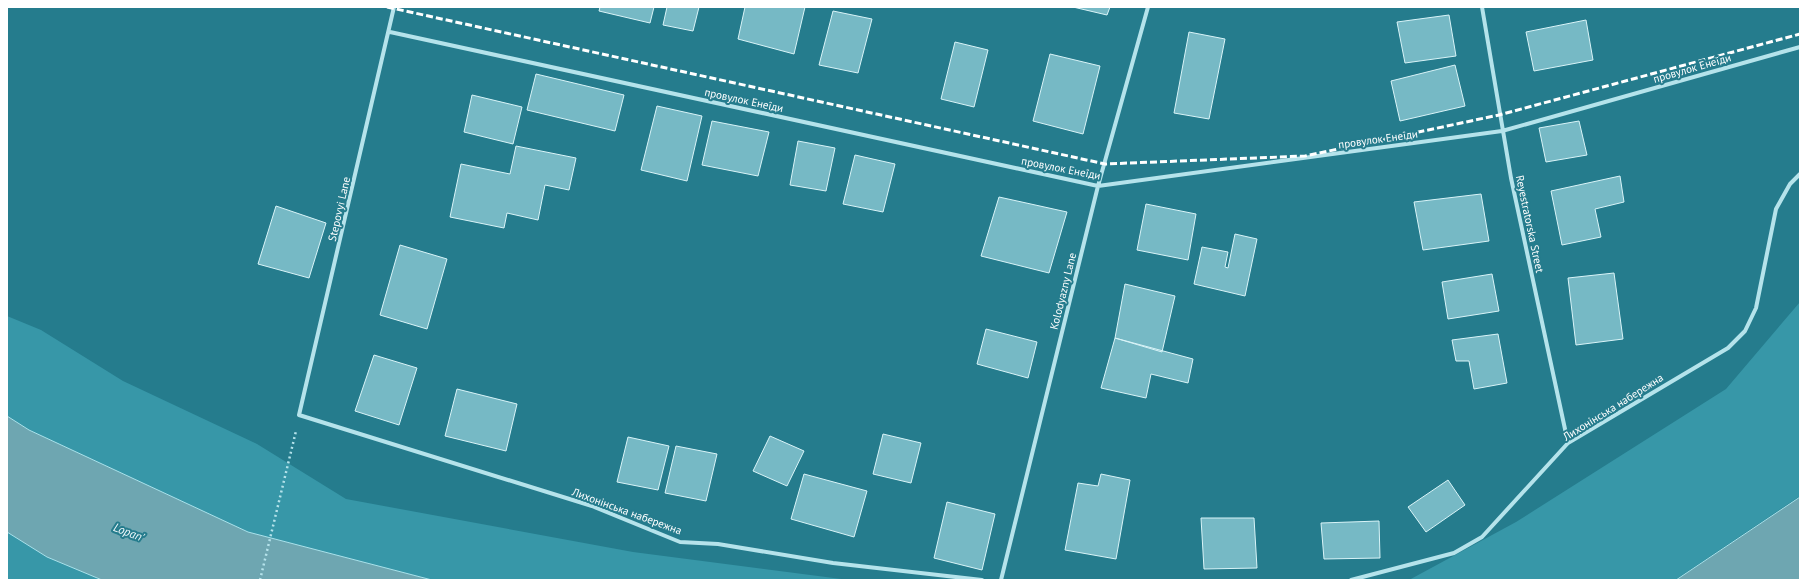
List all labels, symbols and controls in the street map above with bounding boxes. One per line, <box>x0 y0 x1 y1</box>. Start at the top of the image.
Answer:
street label: провулок Енеїди <box>1651 50 1733 86</box>
street label: провулок Енеїди <box>703 85 785 115</box>
street label: провулок Енеїди <box>1337 126 1419 152</box>
street label: провулок Енеїди <box>1020 153 1102 183</box>
street label: Reyestratorska Street <box>1513 174 1547 274</box>
street label: Stepovyi Lane <box>325 175 353 243</box>
street label: Kolodyazny Lane <box>1047 251 1079 331</box>
street label: Лихонінська набережна <box>1559 370 1666 444</box>
street label: Лихонінська набережна <box>569 484 684 537</box>
water label: Lopan' <box>111 519 147 545</box>

